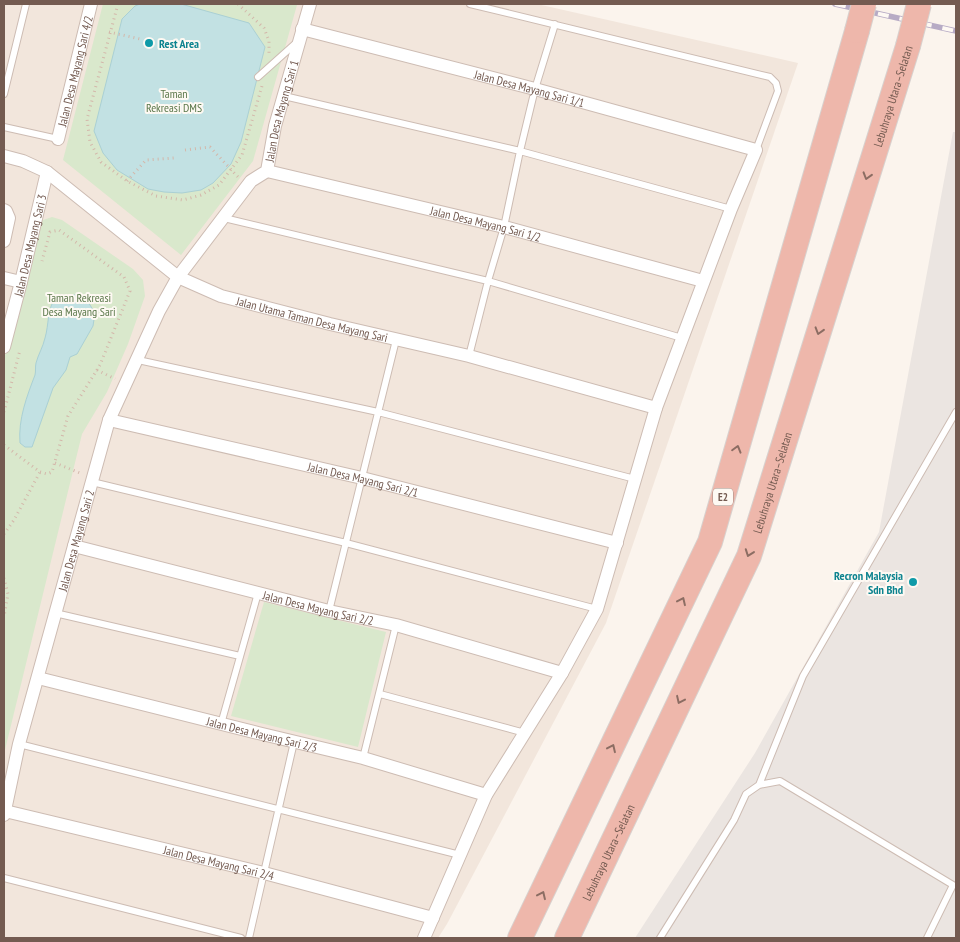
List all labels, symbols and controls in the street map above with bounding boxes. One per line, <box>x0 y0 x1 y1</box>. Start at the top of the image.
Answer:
street label: Jalan Desa Mayang Sari 4/2 <box>54 14 95 129</box>
place label: Rest Area <box>159 36 199 51</box>
marker: Rest Area <box>143 37 155 49</box>
street label: Lebuhraya Utara–Selatan <box>870 44 915 148</box>
street label: Jalan Desa Mayang Sari 1 <box>261 58 301 164</box>
street label: Jalan Desa Mayang Sari 1/1 <box>472 66 586 110</box>
park label: Taman Rekreasi DMS <box>146 86 202 115</box>
one-way arrow <box>863 172 873 180</box>
street label: Jalan Desa Mayang Sari 3 <box>10 193 49 299</box>
street label: Jalan Desa Mayang Sari 1/2 <box>428 202 543 244</box>
park label: Taman Rekreasi Desa Mayang Sari <box>42 290 116 319</box>
street label: Jalan Utama Taman Desa Mayang Sari <box>234 293 389 345</box>
one-way arrow <box>814 327 824 335</box>
street label: Lebuhraya Utara–Selatan <box>749 430 795 535</box>
one-way arrow <box>731 445 741 453</box>
street label: Jalan Desa Mayang Sari 2/1 <box>305 458 420 500</box>
street label: Jalan Desa Mayang Sari 2 <box>54 488 97 594</box>
road number: E2 <box>713 488 733 506</box>
one-way arrow <box>745 548 755 557</box>
place label: Recron Malaysia Sdn Bhd <box>834 568 903 597</box>
marker: Recron Malaysia Sdn Bhd <box>907 576 919 588</box>
street label: Jalan Desa Mayang Sari 2/2 <box>260 587 375 628</box>
one-way arrow <box>675 597 686 606</box>
one-way arrow <box>676 695 687 704</box>
street label: Jalan Desa Mayang Sari 2/3 <box>204 713 319 754</box>
one-way arrow <box>606 744 616 753</box>
street label: Lebuhraya Utara–Selatan <box>578 802 637 903</box>
street label: Jalan Desa Mayang Sari 2/4 <box>161 841 277 883</box>
one-way arrow <box>536 891 547 900</box>

